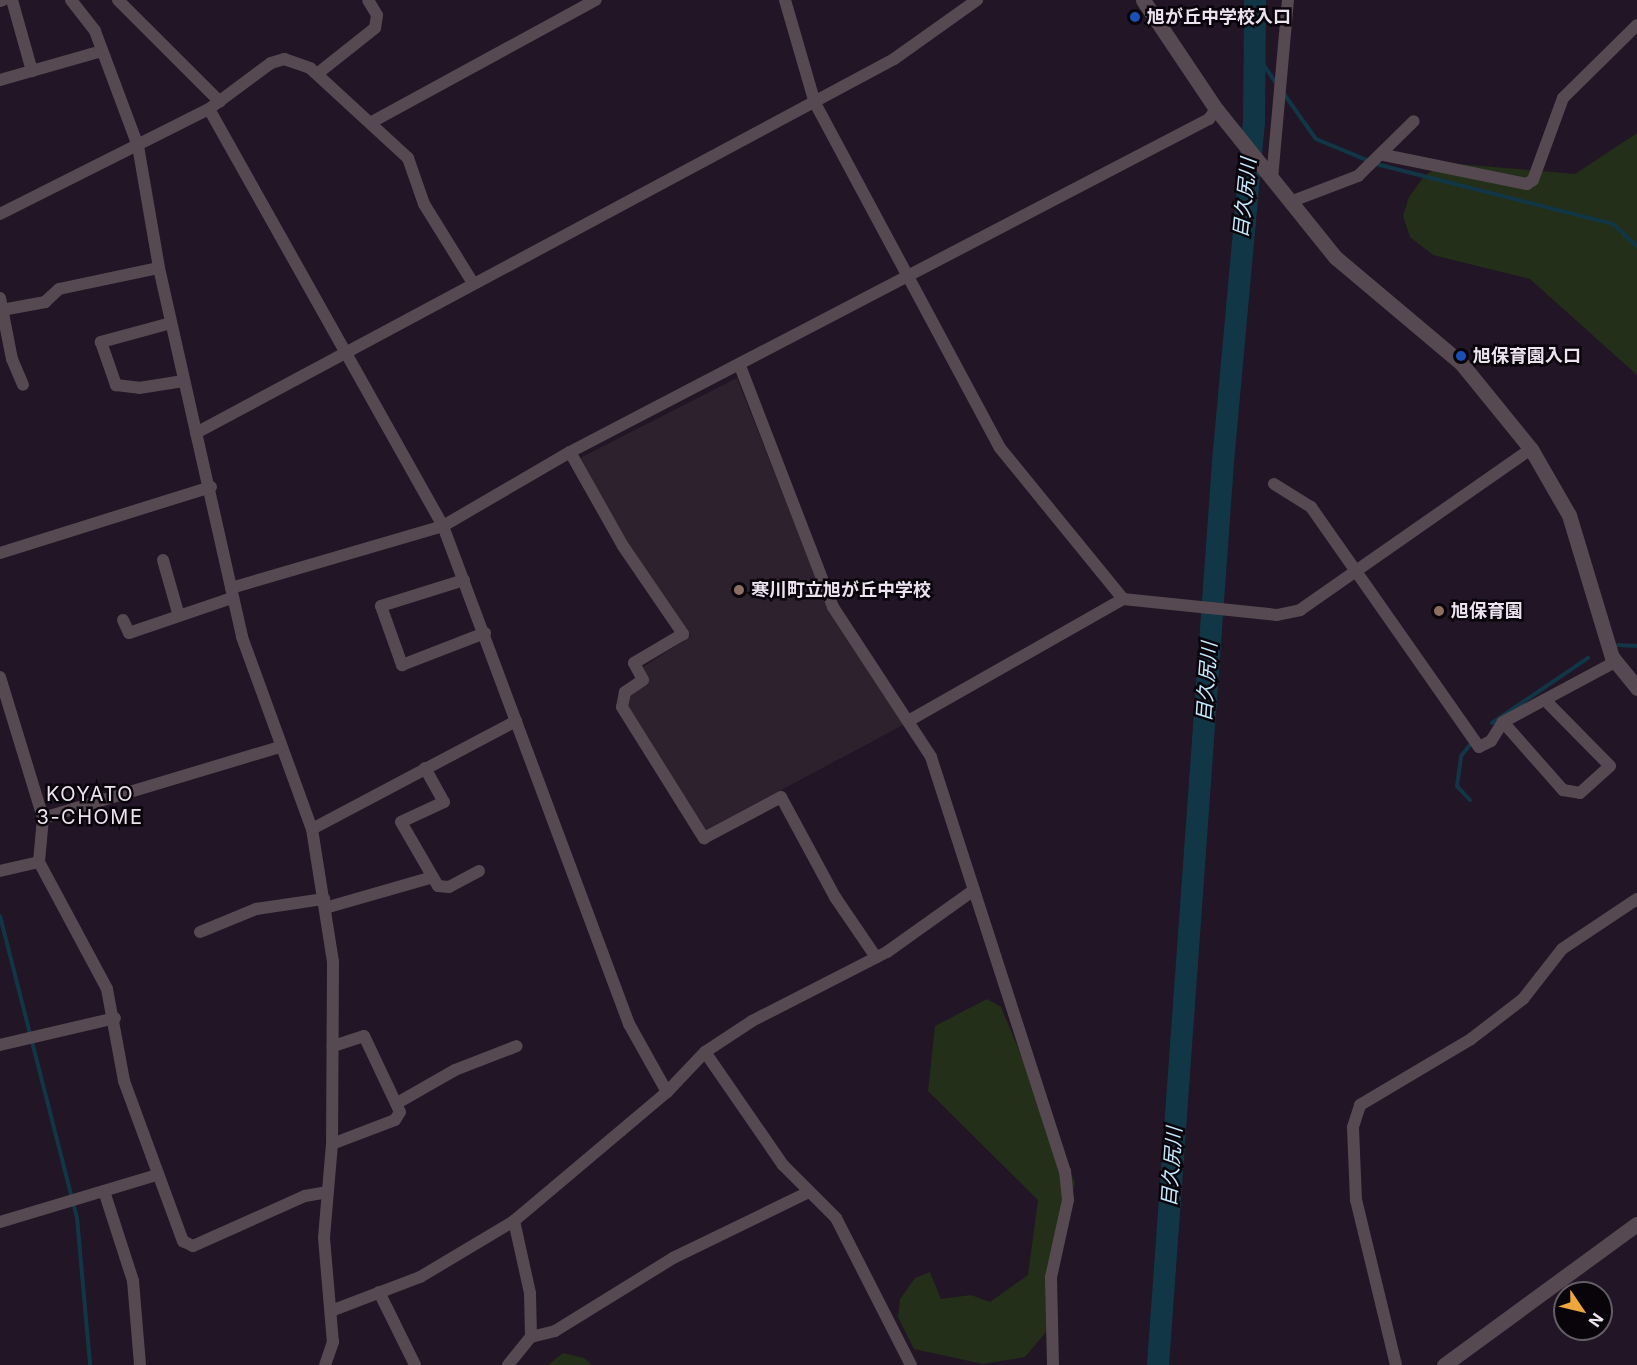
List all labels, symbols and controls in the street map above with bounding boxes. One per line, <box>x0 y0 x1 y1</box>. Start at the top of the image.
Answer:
place label: 旭が丘中学校入口 <box>1147 6 1291 28</box>
marker: 旭が丘中学校入口 <box>1128 10 1142 24</box>
water label: 目久尻川 <box>1229 157 1261 239</box>
place label: 旭保育園入口 <box>1473 345 1581 367</box>
marker: 旭保育園入口 <box>1454 349 1468 363</box>
place label: 寒川町立旭が丘中学校 <box>751 579 931 601</box>
marker: 寒川町立旭が丘中学校 <box>732 583 746 597</box>
place label: 旭保育園 <box>1451 600 1523 622</box>
marker: 旭保育園 <box>1432 604 1446 618</box>
water label: 目久尻川 <box>1192 641 1222 723</box>
district label: KOYATO 3-CHOME <box>37 782 143 829</box>
water label: 目久尻川 <box>1157 1126 1187 1208</box>
north arrow <box>1553 1281 1613 1341</box>
text: N <box>1584 1309 1608 1331</box>

